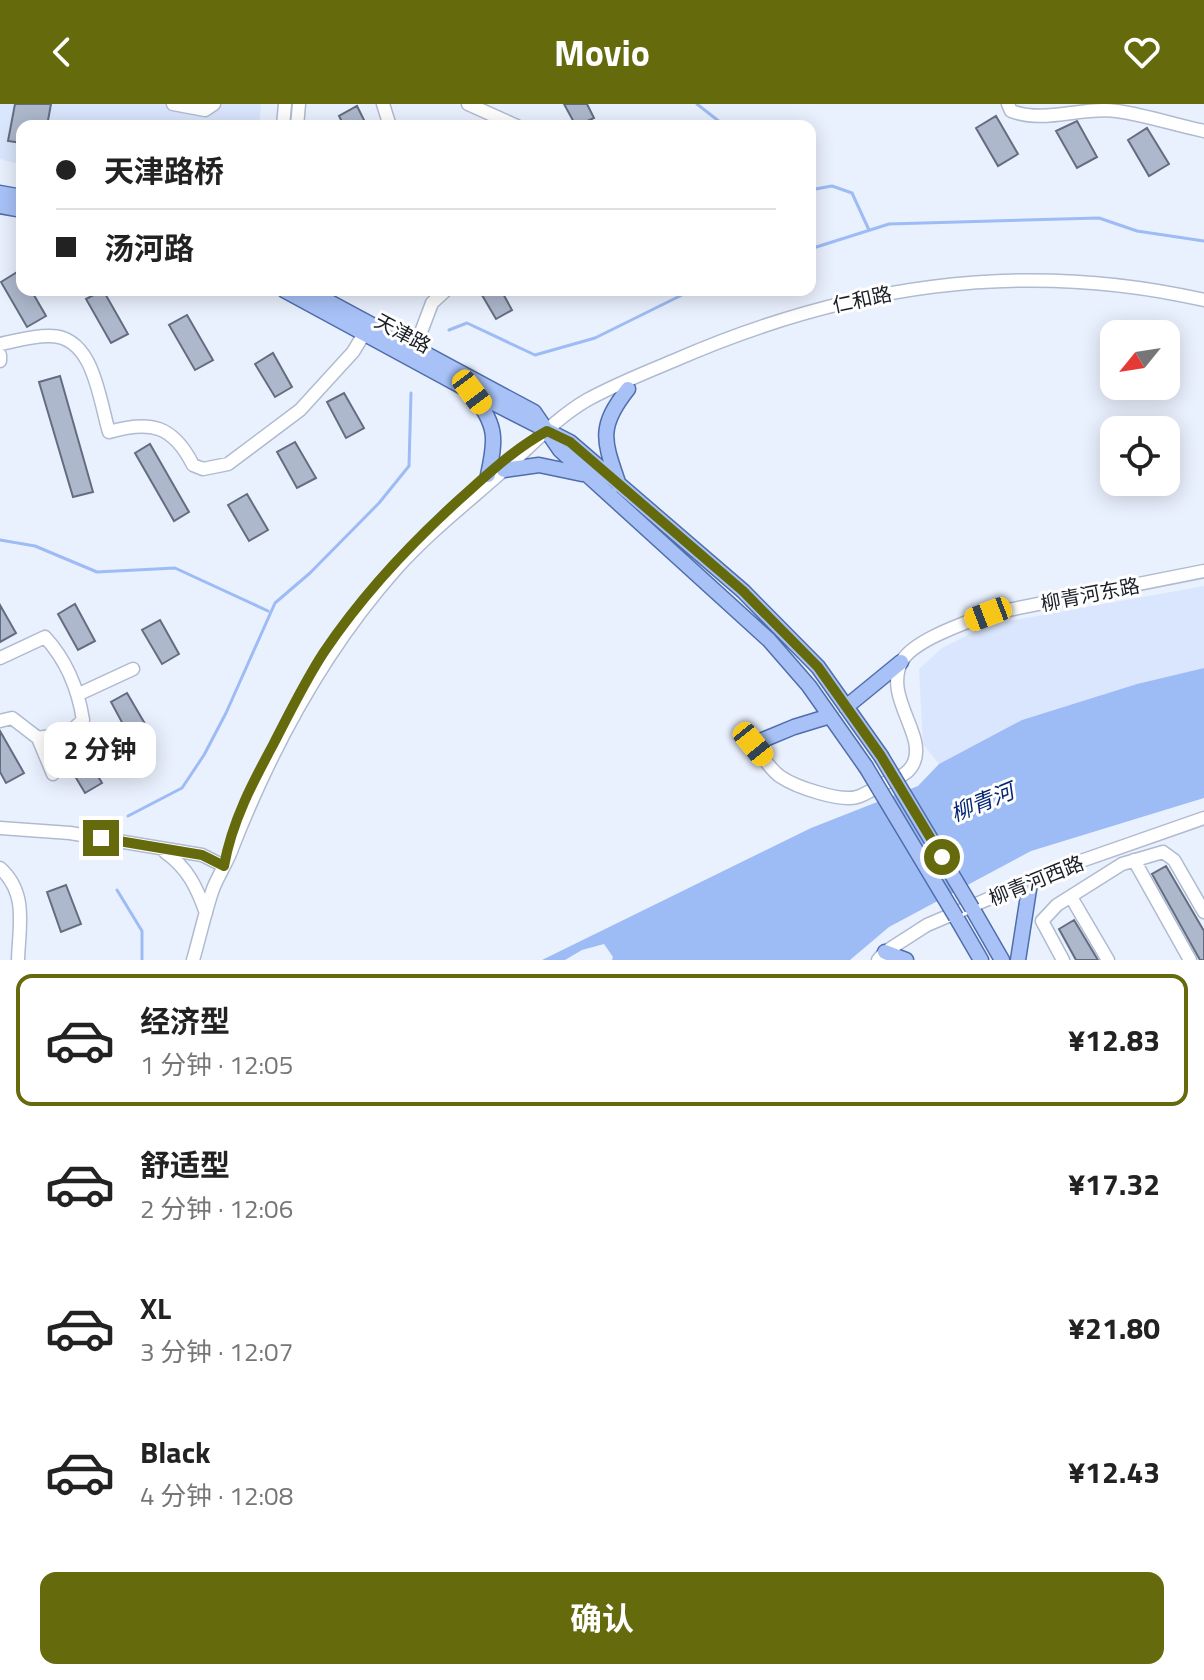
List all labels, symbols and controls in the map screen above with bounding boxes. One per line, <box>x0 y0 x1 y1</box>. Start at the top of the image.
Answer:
text: Movio <box>554 25 650 80</box>
icon: back <box>40 30 84 74</box>
icon: heart <box>1120 30 1164 74</box>
text: 天津路桥 <box>104 148 224 194</box>
text: 汤河路 <box>104 225 194 271</box>
street label: 仁和路 <box>829 278 895 320</box>
street label: 天津路 <box>369 305 437 361</box>
north arrow <box>1100 320 1180 400</box>
map controls <box>1100 320 1180 496</box>
car <box>448 366 496 418</box>
button: locate <box>1100 416 1180 496</box>
street label: 柳青河东路 <box>1038 569 1142 619</box>
car <box>961 594 1015 634</box>
car <box>729 718 777 770</box>
callout: 2 分钟 <box>45 722 157 778</box>
text: 2 分钟 <box>64 730 136 769</box>
water label: 柳青河 <box>945 772 1023 830</box>
route end <box>83 820 119 856</box>
route start <box>924 839 960 875</box>
street label: 柳青河西路 <box>984 847 1088 913</box>
text: 经济型 <box>140 998 230 1044</box>
icon: car <box>44 1004 116 1076</box>
text: ¥12.83 <box>1068 1017 1160 1063</box>
text: 1 分钟 · 12:05 <box>140 1045 293 1084</box>
text: 舒适型 <box>140 1142 230 1188</box>
icon: car <box>44 1148 116 1220</box>
text: ¥17.32 <box>1068 1161 1160 1207</box>
text: 2 分钟 · 12:06 <box>140 1189 293 1228</box>
text: XL <box>140 1285 171 1331</box>
icon: car <box>44 1292 116 1364</box>
text: ¥21.80 <box>1068 1305 1160 1351</box>
text: 3 分钟 · 12:07 <box>140 1332 293 1371</box>
text: Black <box>140 1429 211 1475</box>
icon: car <box>44 1436 116 1508</box>
text: ¥12.43 <box>1068 1449 1160 1495</box>
text: 4 分钟 · 12:08 <box>140 1476 293 1515</box>
button: 确认 <box>40 1572 1164 1664</box>

